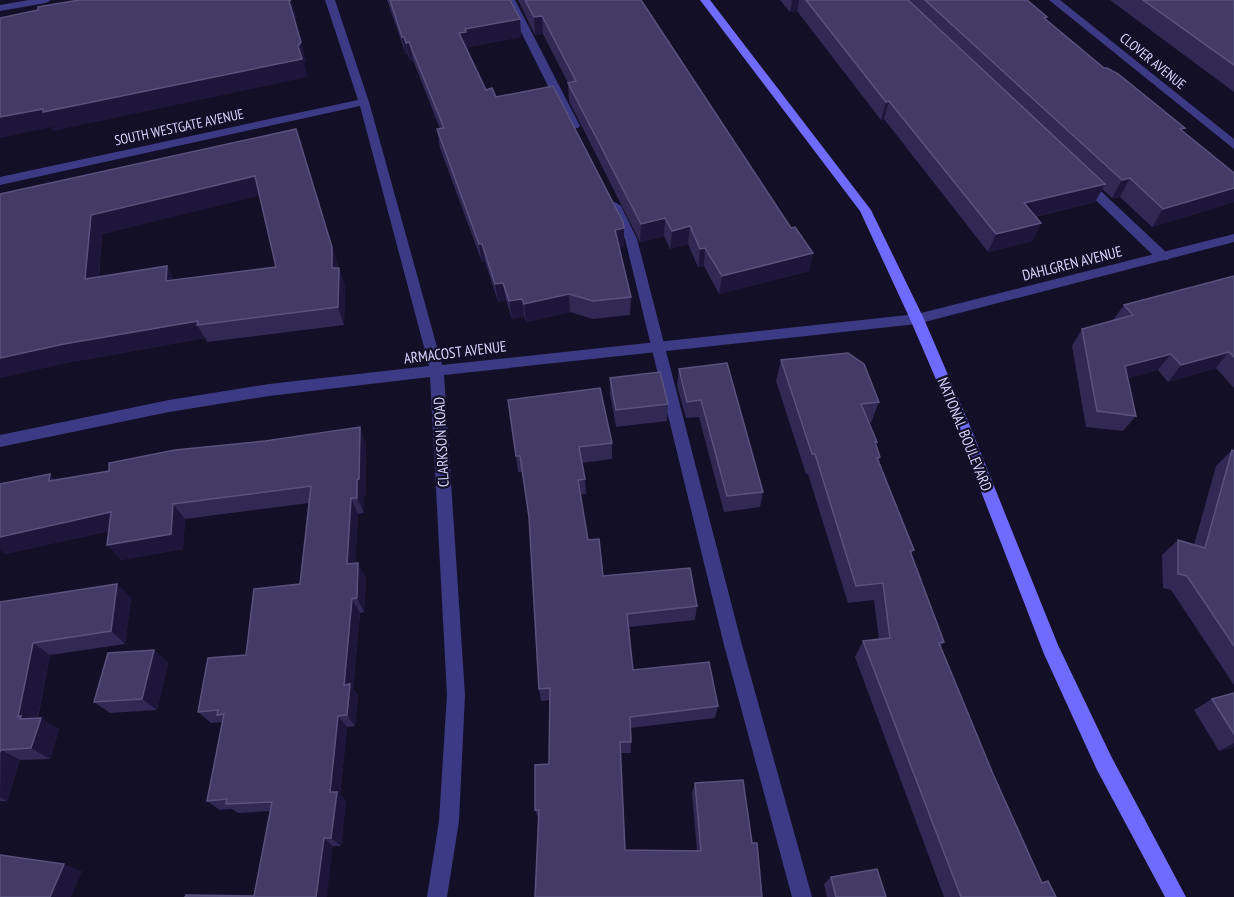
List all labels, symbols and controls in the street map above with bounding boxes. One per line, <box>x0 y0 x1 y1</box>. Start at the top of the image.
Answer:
street label: CLOVER AVENUE <box>1116 29 1190 93</box>
street label: SOUTH WESTGATE AVENUE <box>113 105 245 149</box>
street label: DAHLGREN AVENUE <box>1020 241 1124 285</box>
street label: ARMACOST AVENUE <box>403 336 507 368</box>
street label: NATIONAL BOULEVARD <box>934 374 997 494</box>
street label: CLARKSON ROAD <box>429 396 453 488</box>

